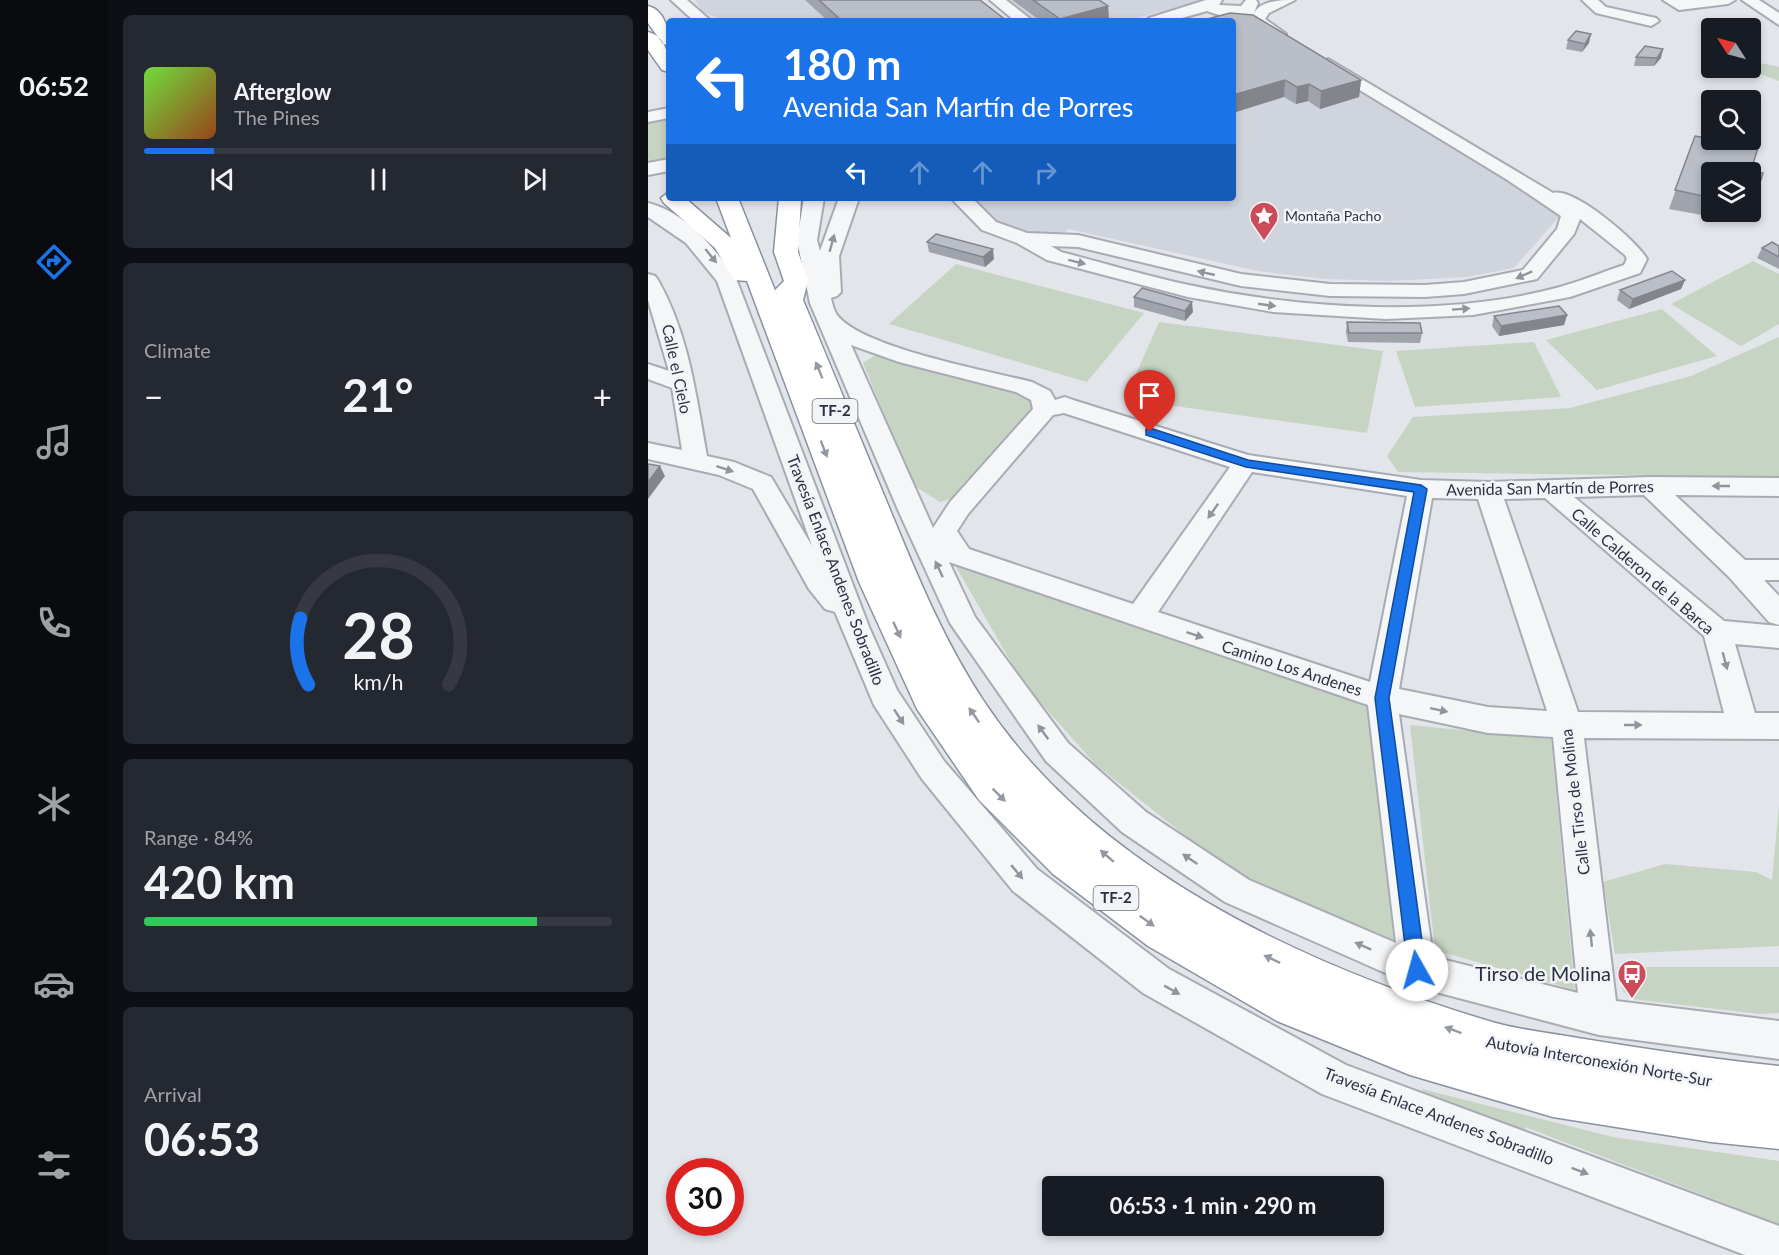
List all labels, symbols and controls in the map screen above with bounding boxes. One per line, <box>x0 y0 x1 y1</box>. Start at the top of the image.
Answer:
north arrow <box>1701 18 1761 78</box>
map controls <box>1701 18 1761 222</box>
text: 180 m <box>783 39 901 89</box>
icon: left <box>684 42 762 120</box>
text: 06:52 <box>19 69 89 102</box>
text: Afterglow <box>234 78 331 105</box>
text: Avenida San Martín de Porres <box>783 90 1134 123</box>
button: search <box>1701 90 1761 150</box>
text: The Pines <box>234 105 320 129</box>
icon: left <box>840 156 873 189</box>
icon: ahead <box>903 156 936 189</box>
icon: ahead <box>966 156 999 189</box>
icon: right <box>1029 156 1062 189</box>
button: layers <box>1701 162 1761 222</box>
icon: previous <box>206 163 239 196</box>
icon: pause <box>362 163 395 196</box>
icon: next <box>518 163 551 196</box>
place icon: Montaña Pacho <box>1248 200 1280 242</box>
place label: Montaña Pacho <box>1285 207 1381 224</box>
one-way arrow <box>828 234 837 252</box>
icon: directions <box>33 241 75 283</box>
one-way arrow <box>704 248 717 264</box>
one-way arrow <box>1068 258 1086 268</box>
one-way arrow <box>1197 268 1216 277</box>
one-way arrow <box>1516 271 1533 280</box>
one-way arrow <box>1257 300 1276 309</box>
one-way arrow <box>1452 305 1471 314</box>
street label: Calle el Cielo <box>659 322 696 415</box>
text: Climate <box>144 338 211 362</box>
one-way arrow <box>814 360 824 378</box>
text: 21° <box>343 368 413 422</box>
pin <box>1124 370 1175 432</box>
text: − <box>144 376 163 416</box>
text: + <box>593 376 612 416</box>
icon: arrive <box>1133 379 1166 412</box>
road number: TF-2 <box>812 399 858 423</box>
icon: music <box>33 421 75 463</box>
one-way arrow <box>819 440 829 458</box>
street label: Travesía Enlace Andenes Sobradillo <box>784 452 889 688</box>
one-way arrow <box>716 465 734 474</box>
street label: Avenida San Martín de Porres <box>1446 476 1654 499</box>
one-way arrow <box>1711 481 1730 491</box>
one-way arrow <box>1207 503 1219 519</box>
street label: Calle Calderon de la Barca <box>1568 504 1719 638</box>
one-way arrow <box>934 560 943 577</box>
text: 28 <box>342 597 414 672</box>
icon: phone <box>33 602 75 644</box>
one-way arrow <box>892 621 901 638</box>
one-way arrow <box>1186 631 1204 641</box>
street label: Camino Los Andenes <box>1220 636 1365 699</box>
one-way arrow <box>1721 652 1730 670</box>
text: km/h <box>353 669 403 695</box>
one-way arrow <box>1430 706 1449 715</box>
one-way arrow <box>968 707 980 723</box>
one-way arrow <box>893 709 905 725</box>
one-way arrow <box>1623 720 1642 730</box>
one-way arrow <box>1037 725 1049 741</box>
street label: Calle Tirso de Molina <box>1556 728 1593 876</box>
icon: climate <box>33 783 75 825</box>
one-way arrow <box>991 787 1005 801</box>
text: Range · 84% <box>144 825 253 849</box>
one-way arrow <box>1100 850 1115 863</box>
one-way arrow <box>1182 853 1198 865</box>
text: 420 km <box>144 855 295 909</box>
one-way arrow <box>1011 864 1024 880</box>
road number: TF-2 <box>1094 886 1138 910</box>
one-way arrow <box>1138 915 1154 927</box>
one-way arrow <box>1586 928 1595 947</box>
position arrow <box>1385 938 1449 1002</box>
one-way arrow <box>1354 941 1372 951</box>
one-way arrow <box>1264 955 1281 964</box>
bus stop icon: Tirso de Molina <box>1616 958 1648 1000</box>
place label: Tirso de Molina <box>1475 961 1611 985</box>
icon: car <box>33 963 75 1005</box>
one-way arrow <box>1164 985 1181 995</box>
one-way arrow <box>1444 1025 1462 1035</box>
street label: Autovía Interconexión Norte-Sur <box>1485 1031 1714 1090</box>
street label: Travesía Enlace Andenes Sobradillo <box>1321 1063 1557 1168</box>
text: Arrival <box>144 1082 202 1106</box>
text: 06:53 <box>144 1112 260 1166</box>
icon: filters <box>33 1144 75 1186</box>
speed limit sign: 30 <box>666 1158 744 1236</box>
one-way arrow <box>1571 1166 1589 1176</box>
text: 06:53 · 1 min · 290 m <box>1110 1192 1316 1219</box>

